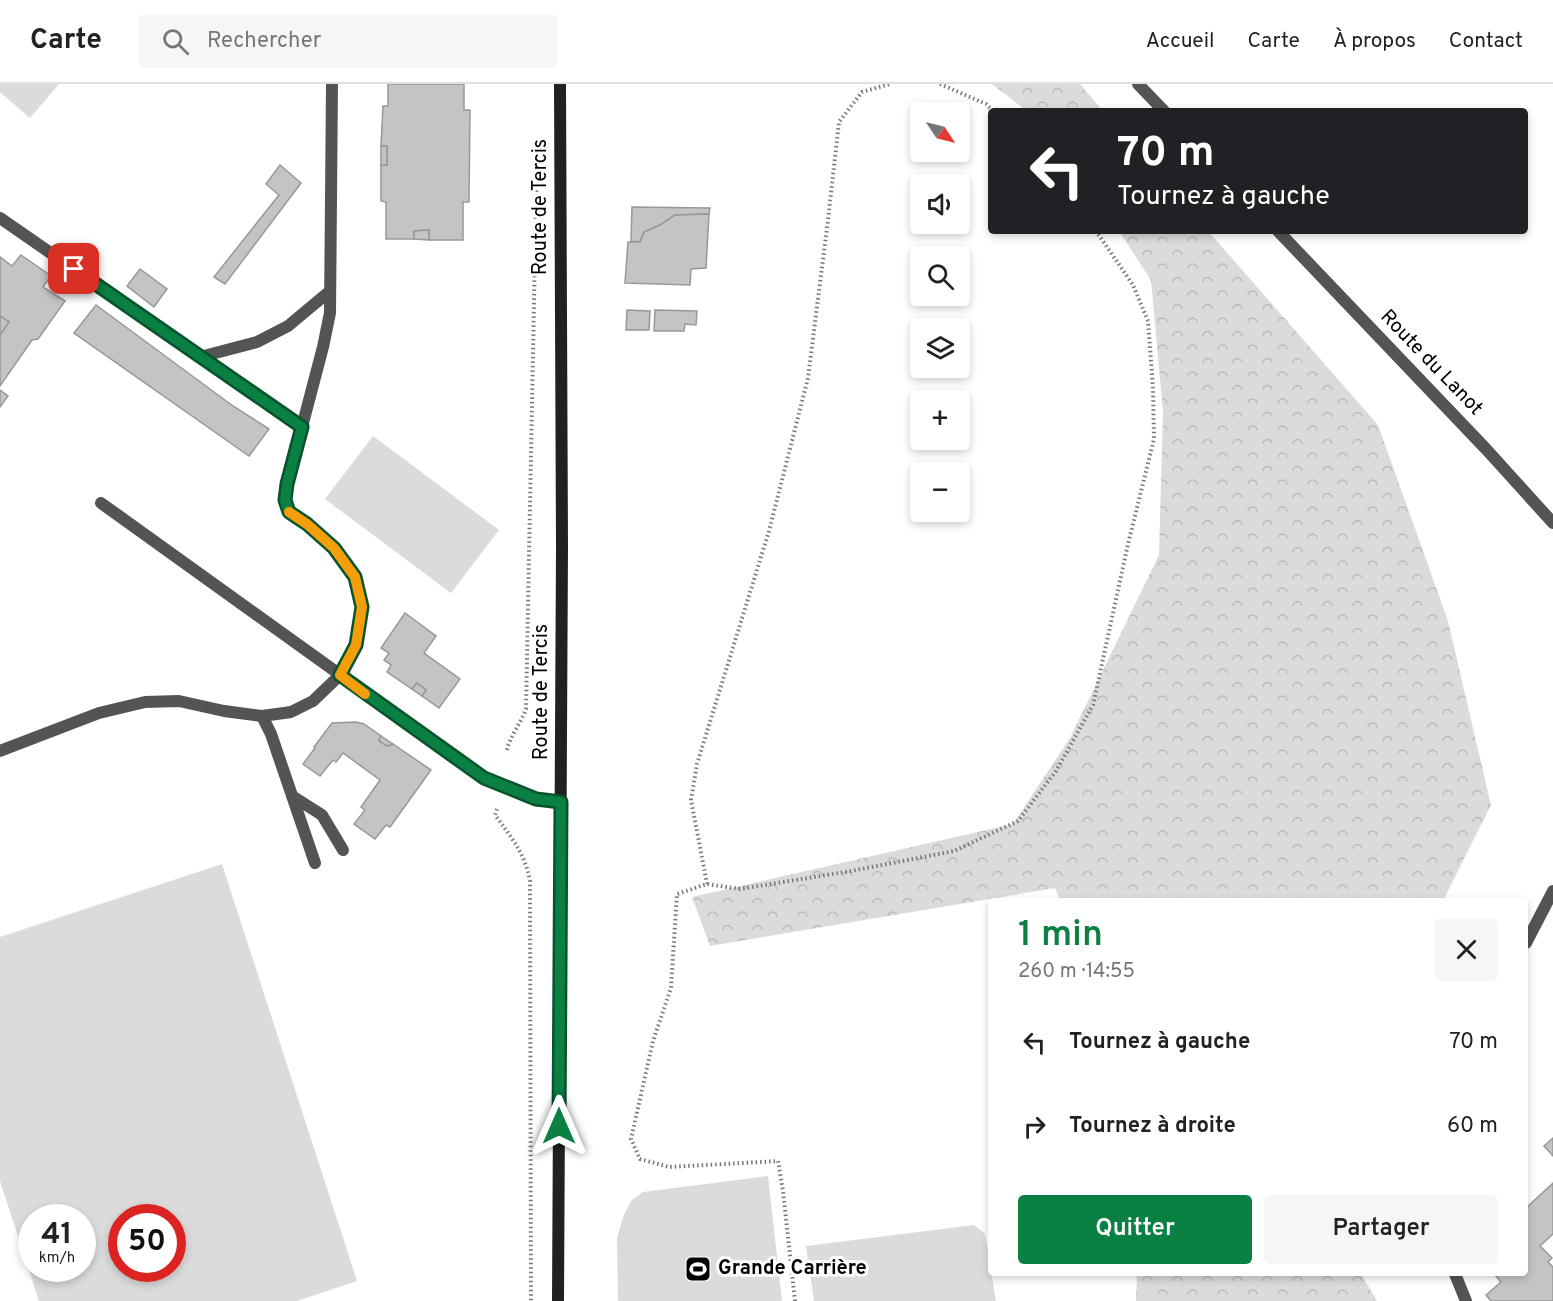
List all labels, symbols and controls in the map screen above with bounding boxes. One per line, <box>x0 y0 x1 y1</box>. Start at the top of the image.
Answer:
search box <box>138 14 558 68</box>
text: Carte <box>30 23 102 59</box>
icon: search <box>159 25 192 58</box>
text: Rechercher <box>207 28 321 55</box>
text: Accueil <box>1146 28 1215 55</box>
text: Carte <box>1248 28 1300 55</box>
text: À propos <box>1333 28 1416 55</box>
text: Contact <box>1449 28 1523 55</box>
north arrow <box>910 102 970 162</box>
map controls <box>910 102 970 522</box>
text: 70 m <box>1117 128 1215 181</box>
icon: left <box>1018 132 1096 210</box>
street label: Route de Tercis <box>528 139 554 275</box>
button: sound <box>910 174 970 234</box>
text: Tournez à gauche <box>1117 180 1330 214</box>
pin <box>48 243 99 294</box>
button: search <box>910 246 970 306</box>
icon: arrive <box>57 252 90 285</box>
street label: Route du Lanot <box>1374 305 1488 421</box>
button: layers <box>910 318 970 378</box>
button: + <box>910 390 970 450</box>
button: − <box>910 462 970 522</box>
street label: Route de Tercis <box>529 624 555 760</box>
text: 1 min <box>1018 913 1103 959</box>
button: close <box>1435 918 1498 981</box>
text: 260 m · 14:55 <box>1018 959 1135 985</box>
icon: left <box>1018 1026 1051 1059</box>
text: Tournez à gauche <box>1069 1029 1250 1056</box>
text: 70 m <box>1449 1029 1498 1056</box>
position arrow <box>527 1094 591 1158</box>
icon: right <box>1018 1110 1051 1143</box>
text: Tournez à droite <box>1069 1113 1236 1140</box>
text: 60 m <box>1447 1113 1498 1140</box>
button: Quitter <box>1018 1195 1252 1264</box>
button: Partager <box>1264 1195 1498 1264</box>
speed limit sign: 50 <box>108 1204 186 1282</box>
text: 41 <box>41 1217 73 1254</box>
text: km/h <box>39 1249 75 1268</box>
sports icon: Grande Carrière <box>683 1254 713 1284</box>
place label: Grande Carrière <box>718 1256 867 1282</box>

